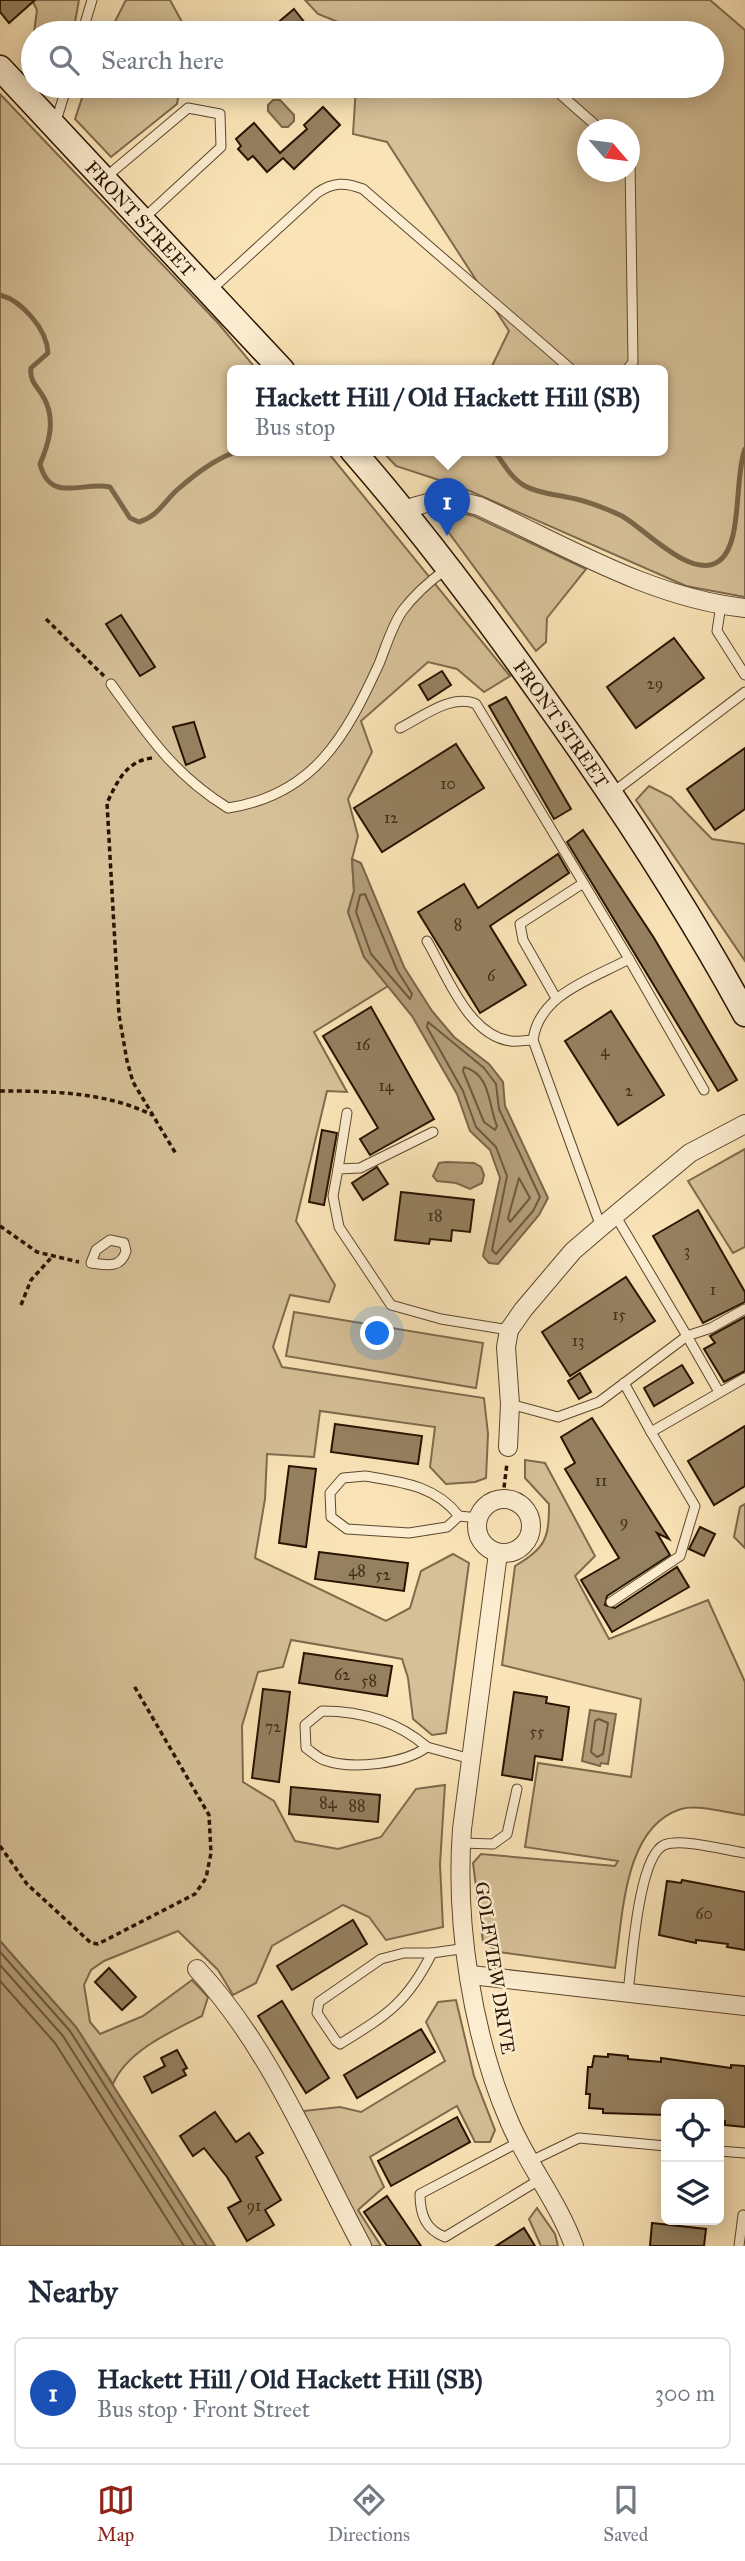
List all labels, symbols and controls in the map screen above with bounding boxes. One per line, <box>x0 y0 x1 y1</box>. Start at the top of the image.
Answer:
search box <box>21 21 724 98</box>
icon: search <box>45 41 83 79</box>
text: Search here <box>101 44 224 76</box>
north arrow <box>577 119 640 182</box>
street label: FRONT STREET <box>81 156 200 281</box>
popup <box>227 365 668 456</box>
text: Hackett Hill / Old Hackett Hill (SB) <box>255 381 640 413</box>
text: Bus stop <box>255 413 335 441</box>
pin: 1 <box>424 478 470 536</box>
street label: FRONT STREET <box>509 656 614 792</box>
house number: 29 <box>647 674 663 693</box>
house number: 10 <box>440 774 456 793</box>
house number: 12 <box>384 808 398 827</box>
house number: 8 <box>454 915 462 934</box>
house number: 6 <box>487 966 496 985</box>
house number: 16 <box>356 1035 371 1054</box>
house number: 4 <box>601 1041 611 1060</box>
house number: 14 <box>378 1076 395 1095</box>
house number: 2 <box>625 1081 633 1100</box>
house number: 18 <box>428 1206 442 1225</box>
house number: 3 <box>684 1241 690 1260</box>
house number: 1 <box>710 1280 716 1299</box>
house number: 15 <box>612 1305 626 1324</box>
your location <box>360 1316 394 1350</box>
house number: 13 <box>572 1331 584 1350</box>
house number: 11 <box>595 1471 607 1490</box>
house number: 9 <box>620 1512 628 1531</box>
house number: 48 <box>348 1561 366 1580</box>
house number: 52 <box>375 1565 391 1584</box>
house number: 62 <box>334 1665 350 1684</box>
house number: 58 <box>361 1671 377 1690</box>
house number: 72 <box>265 1717 281 1736</box>
house number: 55 <box>530 1722 545 1741</box>
house number: 84 <box>319 1793 338 1812</box>
house number: 88 <box>348 1796 366 1815</box>
street label: GOLFVIEW DRIVE <box>470 1880 520 2056</box>
house number: 60 <box>695 1904 713 1923</box>
map controls <box>661 2099 724 2225</box>
button: locate <box>661 2099 724 2162</box>
button: layers <box>661 2162 724 2225</box>
house number: 91 <box>247 2196 261 2215</box>
text: Nearby <box>28 2274 118 2310</box>
text: Hackett Hill / Old Hackett Hill (SB) <box>97 2363 483 2395</box>
text: 1 <box>48 2379 58 2407</box>
text: 300 m <box>655 2379 715 2407</box>
text: Bus stop · Front Street <box>97 2395 310 2423</box>
tab: Map <box>97 2481 135 2546</box>
tab: Directions <box>328 2481 410 2546</box>
tab: Saved <box>603 2481 648 2546</box>

